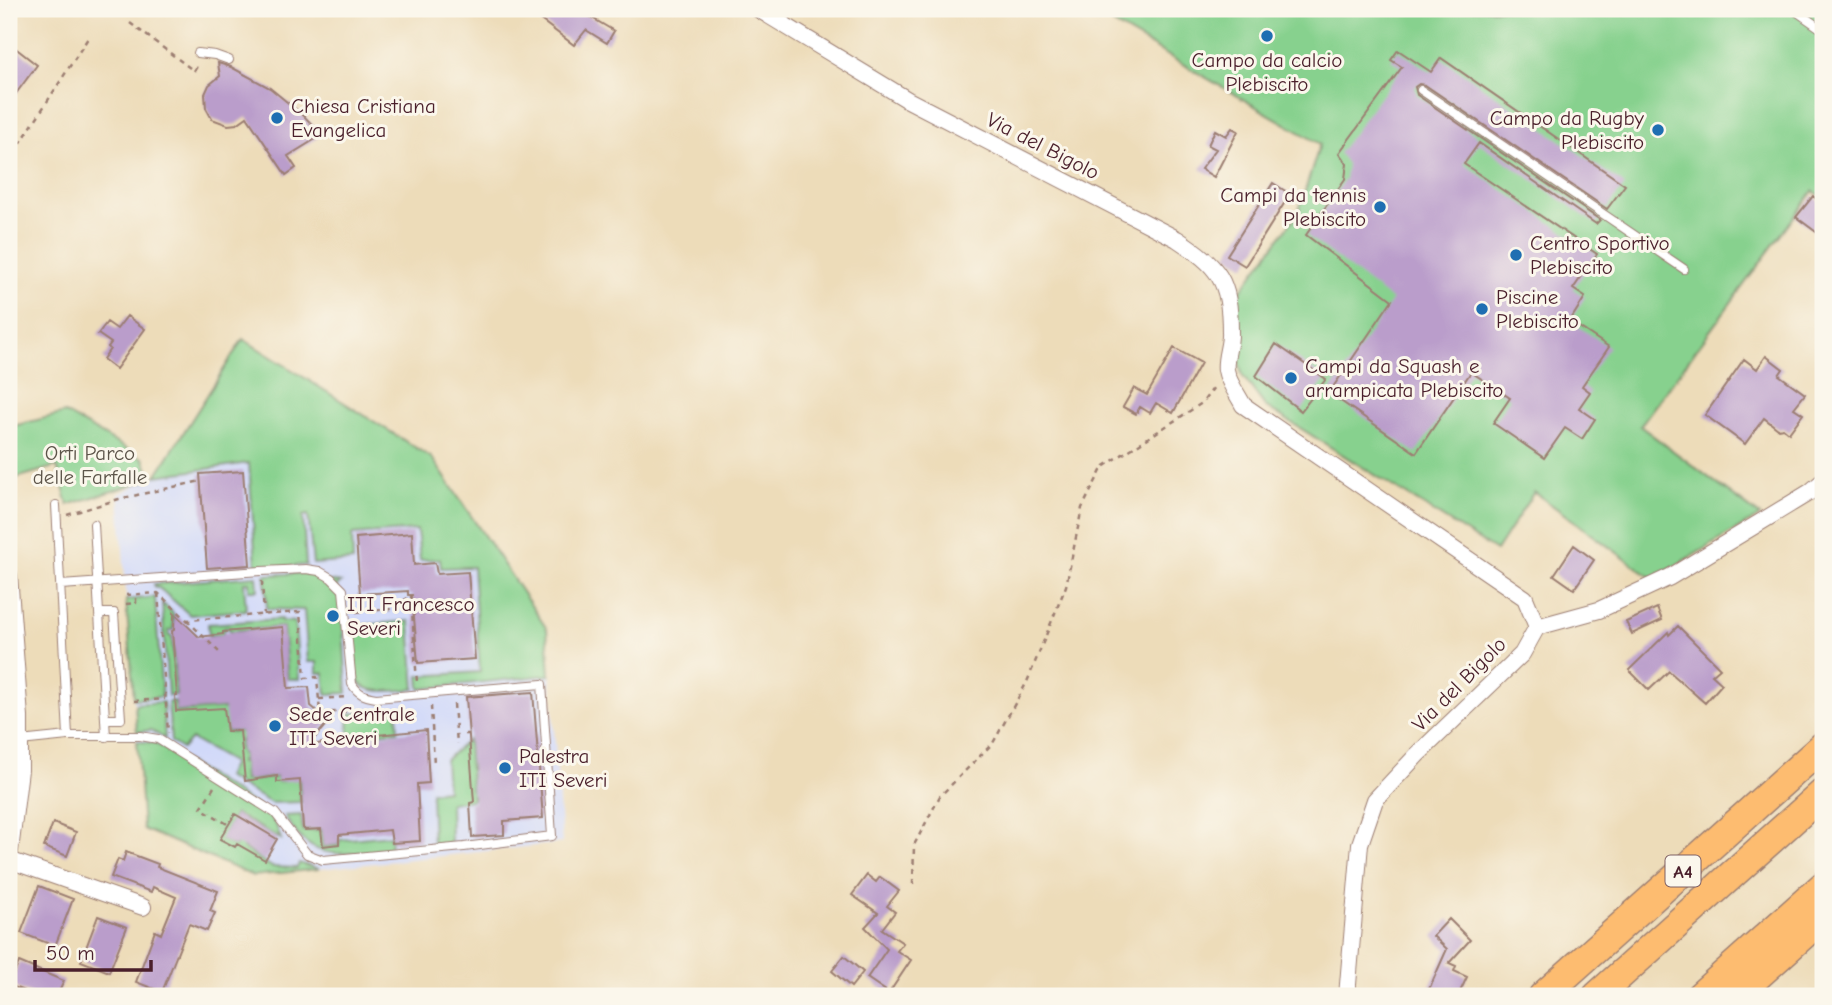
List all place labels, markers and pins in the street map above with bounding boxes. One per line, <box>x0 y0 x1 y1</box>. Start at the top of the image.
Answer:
marker: Campo da calcio Plebiscito <box>1259 28 1275 44</box>
place label: Campo da calcio Plebiscito <box>1192 48 1342 96</box>
place label: Chiesa Cristiana Evangelica <box>291 94 436 142</box>
place label: Campo da Rugby Plebiscito <box>1490 106 1645 154</box>
marker: Chiesa Cristiana Evangelica <box>269 110 285 126</box>
marker: Campo da Rugby Plebiscito <box>1650 122 1666 138</box>
place label: Campi da tennis Plebiscito <box>1220 183 1366 231</box>
marker: Campi da tennis Plebiscito <box>1372 199 1388 215</box>
place label: Centro Sportivo Plebiscito <box>1530 231 1670 279</box>
marker: Centro Sportivo Plebiscito <box>1508 247 1524 263</box>
place label: Piscine Plebiscito <box>1496 285 1579 333</box>
marker: Piscine Plebiscito <box>1474 301 1490 317</box>
place label: Campi da Squash e arrampicata Plebiscito <box>1305 354 1503 402</box>
marker: Campi da Squash e arrampicata Plebiscito <box>1283 370 1299 386</box>
place label: ITI Francesco Severi <box>347 592 475 640</box>
marker: ITI Francesco Severi <box>325 608 341 624</box>
place label: Sede Centrale ITI Severi <box>289 702 415 750</box>
marker: Sede Centrale ITI Severi <box>267 718 283 734</box>
place label: Palestra ITI Severi <box>519 744 608 792</box>
marker: Palestra ITI Severi <box>497 760 513 776</box>

